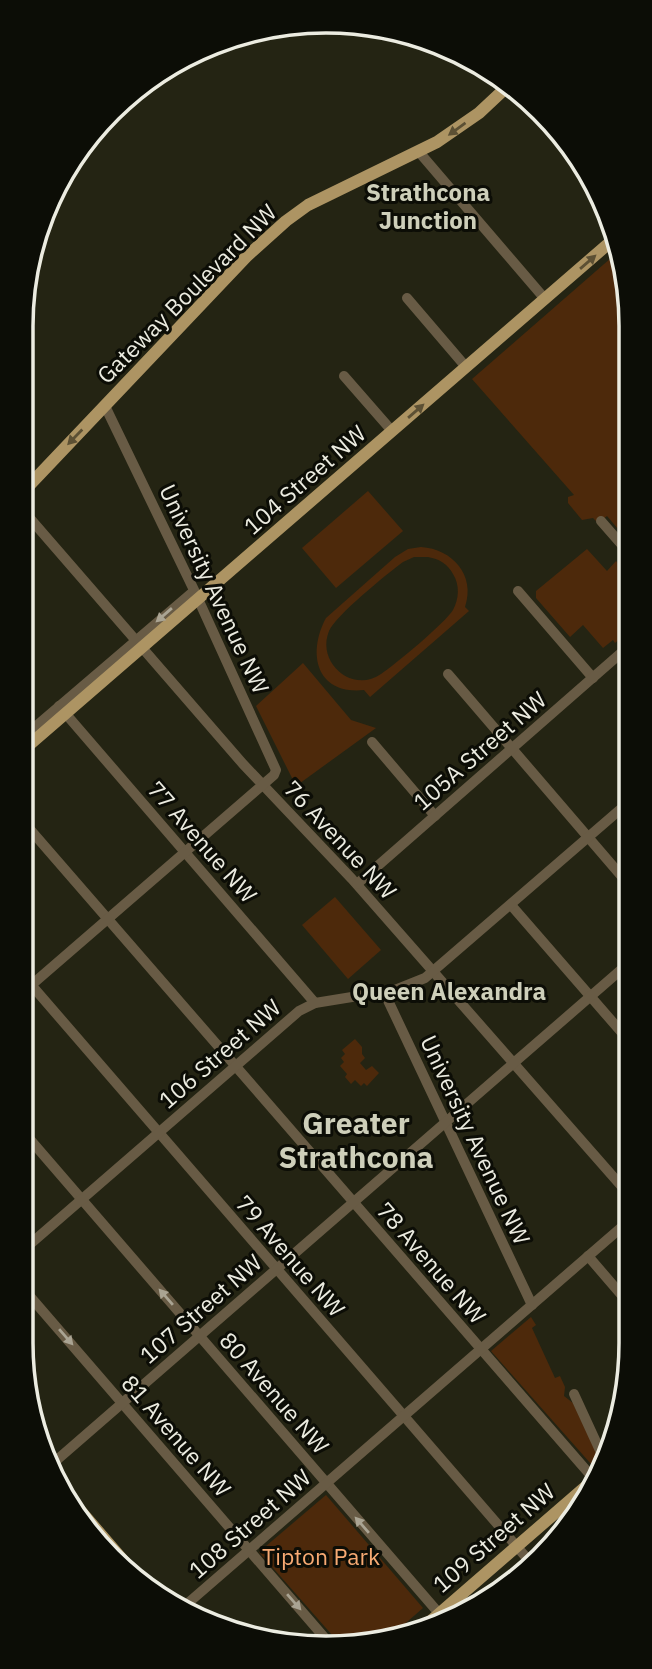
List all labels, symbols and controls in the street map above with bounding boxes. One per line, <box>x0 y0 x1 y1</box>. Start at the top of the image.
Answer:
one-way arrow <box>448 122 466 136</box>
district label: Strathcona Junction <box>366 176 490 236</box>
street label: Gateway Boulevard NW <box>90 197 283 390</box>
one-way arrow <box>579 254 597 270</box>
one-way arrow <box>407 403 425 419</box>
street label: 104 Street NW <box>237 418 372 540</box>
one-way arrow <box>68 428 84 445</box>
street label: University Avenue NW <box>153 479 277 698</box>
one-way arrow <box>155 607 173 623</box>
street label: 105A Street NW <box>407 684 553 816</box>
street label: 76 Avenue NW <box>278 773 404 906</box>
street label: 77 Avenue NW <box>142 774 264 909</box>
district label: Queen Alexandra <box>352 975 546 1007</box>
street label: 106 Street NW <box>152 992 287 1114</box>
street label: University Avenue NW <box>414 1030 538 1249</box>
district label: Greater Strathcona <box>278 1103 434 1176</box>
street label: 79 Avenue NW <box>230 1188 352 1323</box>
street label: 78 Avenue NW <box>371 1195 493 1330</box>
street label: 107 Street NW <box>133 1247 268 1369</box>
one-way arrow <box>159 1288 174 1305</box>
street label: 80 Avenue NW <box>214 1325 336 1460</box>
one-way arrow <box>58 1329 73 1346</box>
street label: 81 Avenue NW <box>116 1368 238 1503</box>
street label: 108 Street NW <box>182 1462 317 1584</box>
street label: 109 Street NW <box>426 1476 561 1598</box>
one-way arrow <box>354 1516 370 1534</box>
park label: Tipton Park <box>262 1541 380 1571</box>
one-way arrow <box>286 1594 301 1611</box>

